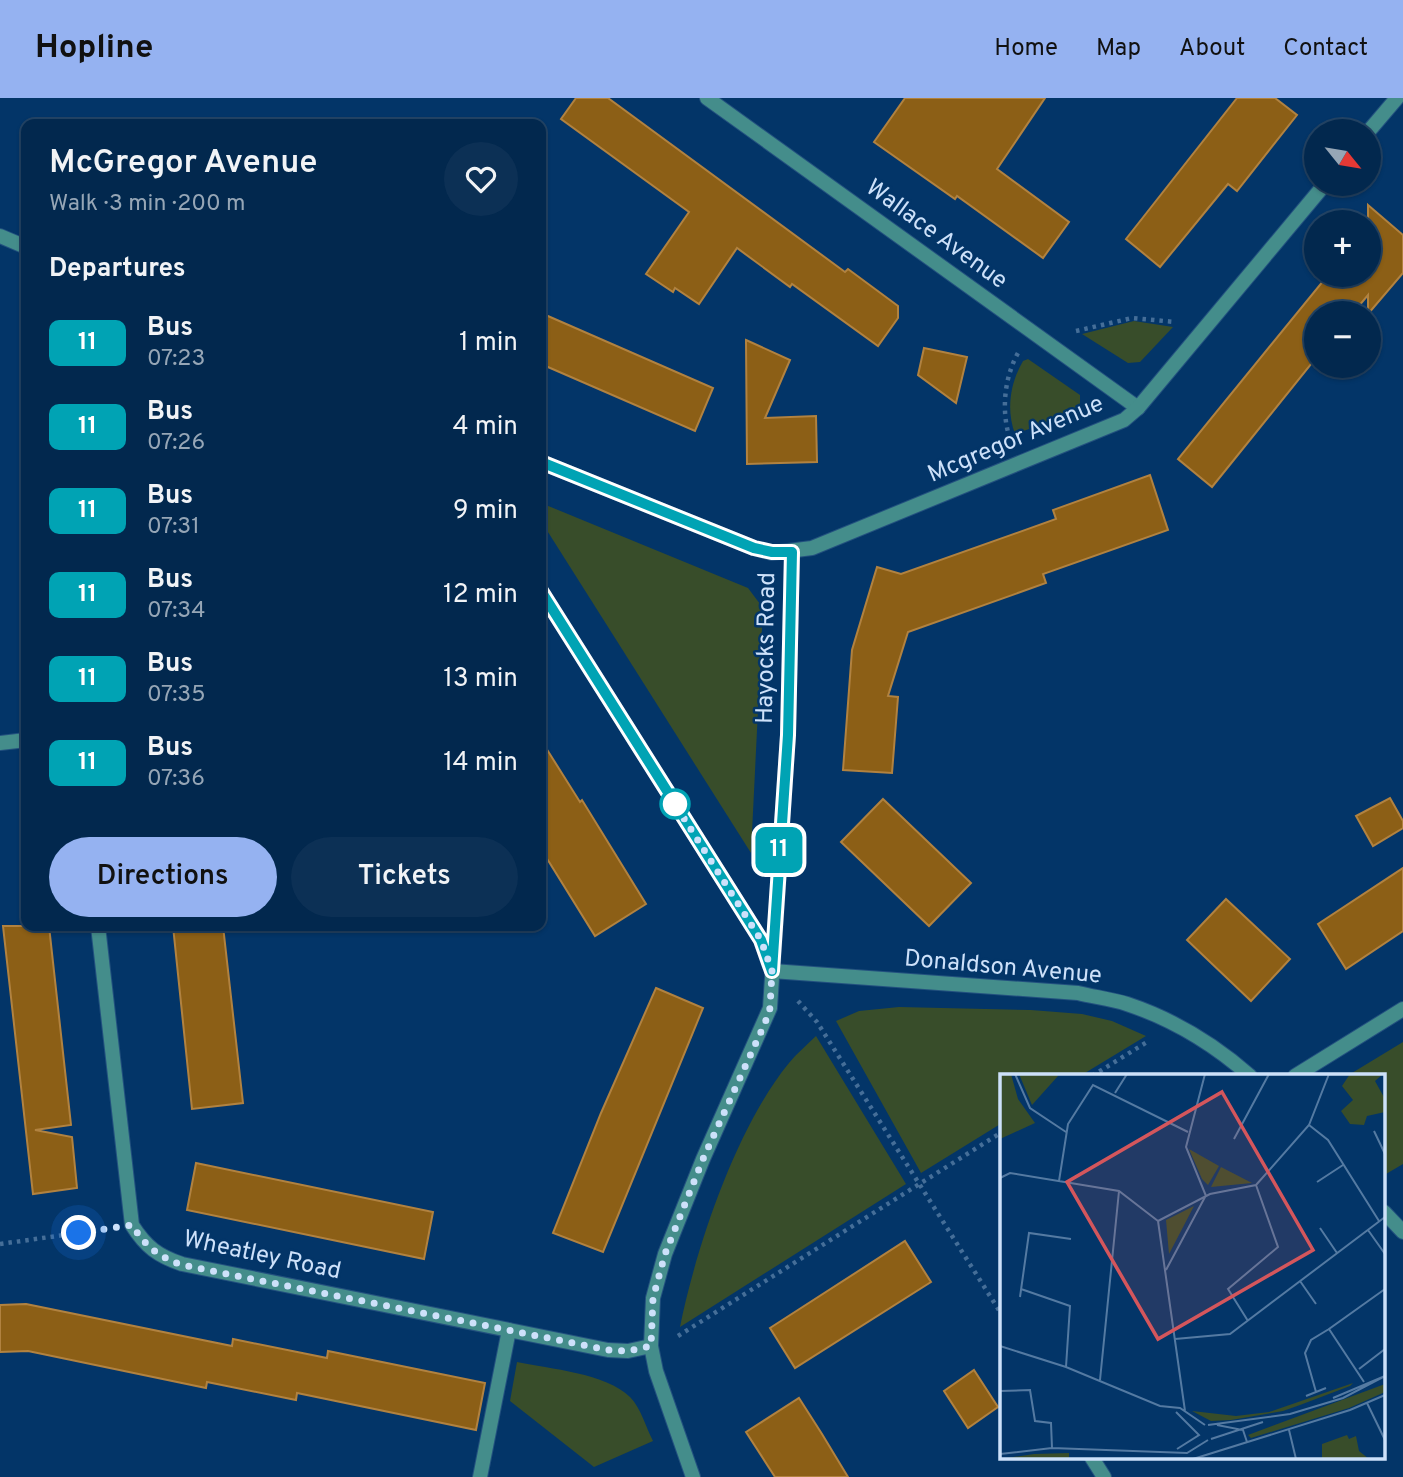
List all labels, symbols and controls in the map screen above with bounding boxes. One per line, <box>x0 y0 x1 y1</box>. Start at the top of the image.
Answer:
text: Hopline <box>35 28 153 70</box>
text: Home <box>994 34 1058 64</box>
text: Map <box>1096 34 1141 64</box>
text: About <box>1179 34 1245 64</box>
text: Contact <box>1283 34 1368 64</box>
north arrow <box>1304 119 1381 196</box>
map controls <box>1304 119 1381 378</box>
button: heart <box>444 142 518 216</box>
text: McGregor Avenue <box>49 143 317 185</box>
street label: Wallace Avenue <box>859 174 1013 296</box>
text: Walk · 3 min · 200 m <box>49 190 246 219</box>
button: + <box>1304 210 1381 287</box>
text: Departures <box>49 253 186 286</box>
button: − <box>1304 301 1381 378</box>
text: Bus <box>147 312 193 345</box>
text: 1 min <box>459 327 518 360</box>
text: 11 <box>78 328 97 358</box>
text: 07:23 <box>147 345 205 374</box>
street label: Mcgregor Avenue <box>924 389 1108 491</box>
text: Bus <box>147 396 193 429</box>
text: 4 min <box>452 411 518 444</box>
text: 11 <box>78 412 97 442</box>
text: 07:26 <box>147 429 205 458</box>
text: Bus <box>147 480 193 513</box>
text: 9 min <box>453 495 518 528</box>
text: 11 <box>78 496 97 526</box>
text: 07:31 <box>147 513 200 542</box>
text: Bus <box>147 564 193 597</box>
street label: Hayocks Road <box>751 572 783 724</box>
text: 12 min <box>443 579 518 612</box>
text: 11 <box>78 580 97 610</box>
text: 07:34 <box>147 597 205 626</box>
text: Bus <box>147 648 193 681</box>
text: 13 min <box>443 663 518 696</box>
text: 11 <box>78 664 97 694</box>
text: 07:35 <box>147 681 205 710</box>
text: Bus <box>147 732 193 765</box>
text: 14 min <box>443 747 518 780</box>
text: 11 <box>78 748 97 778</box>
text: 07:36 <box>147 765 205 794</box>
unlabelled marker <box>660 789 690 819</box>
line badge: 11 <box>748 827 810 873</box>
text: 11 <box>769 835 789 865</box>
button: Directions <box>49 837 277 917</box>
button: Tickets <box>291 837 518 917</box>
street label: Donaldson Avenue <box>903 944 1103 992</box>
inset map <box>1000 1074 1386 1460</box>
your location <box>61 1215 96 1250</box>
street label: Wheatley Road <box>180 1225 344 1287</box>

